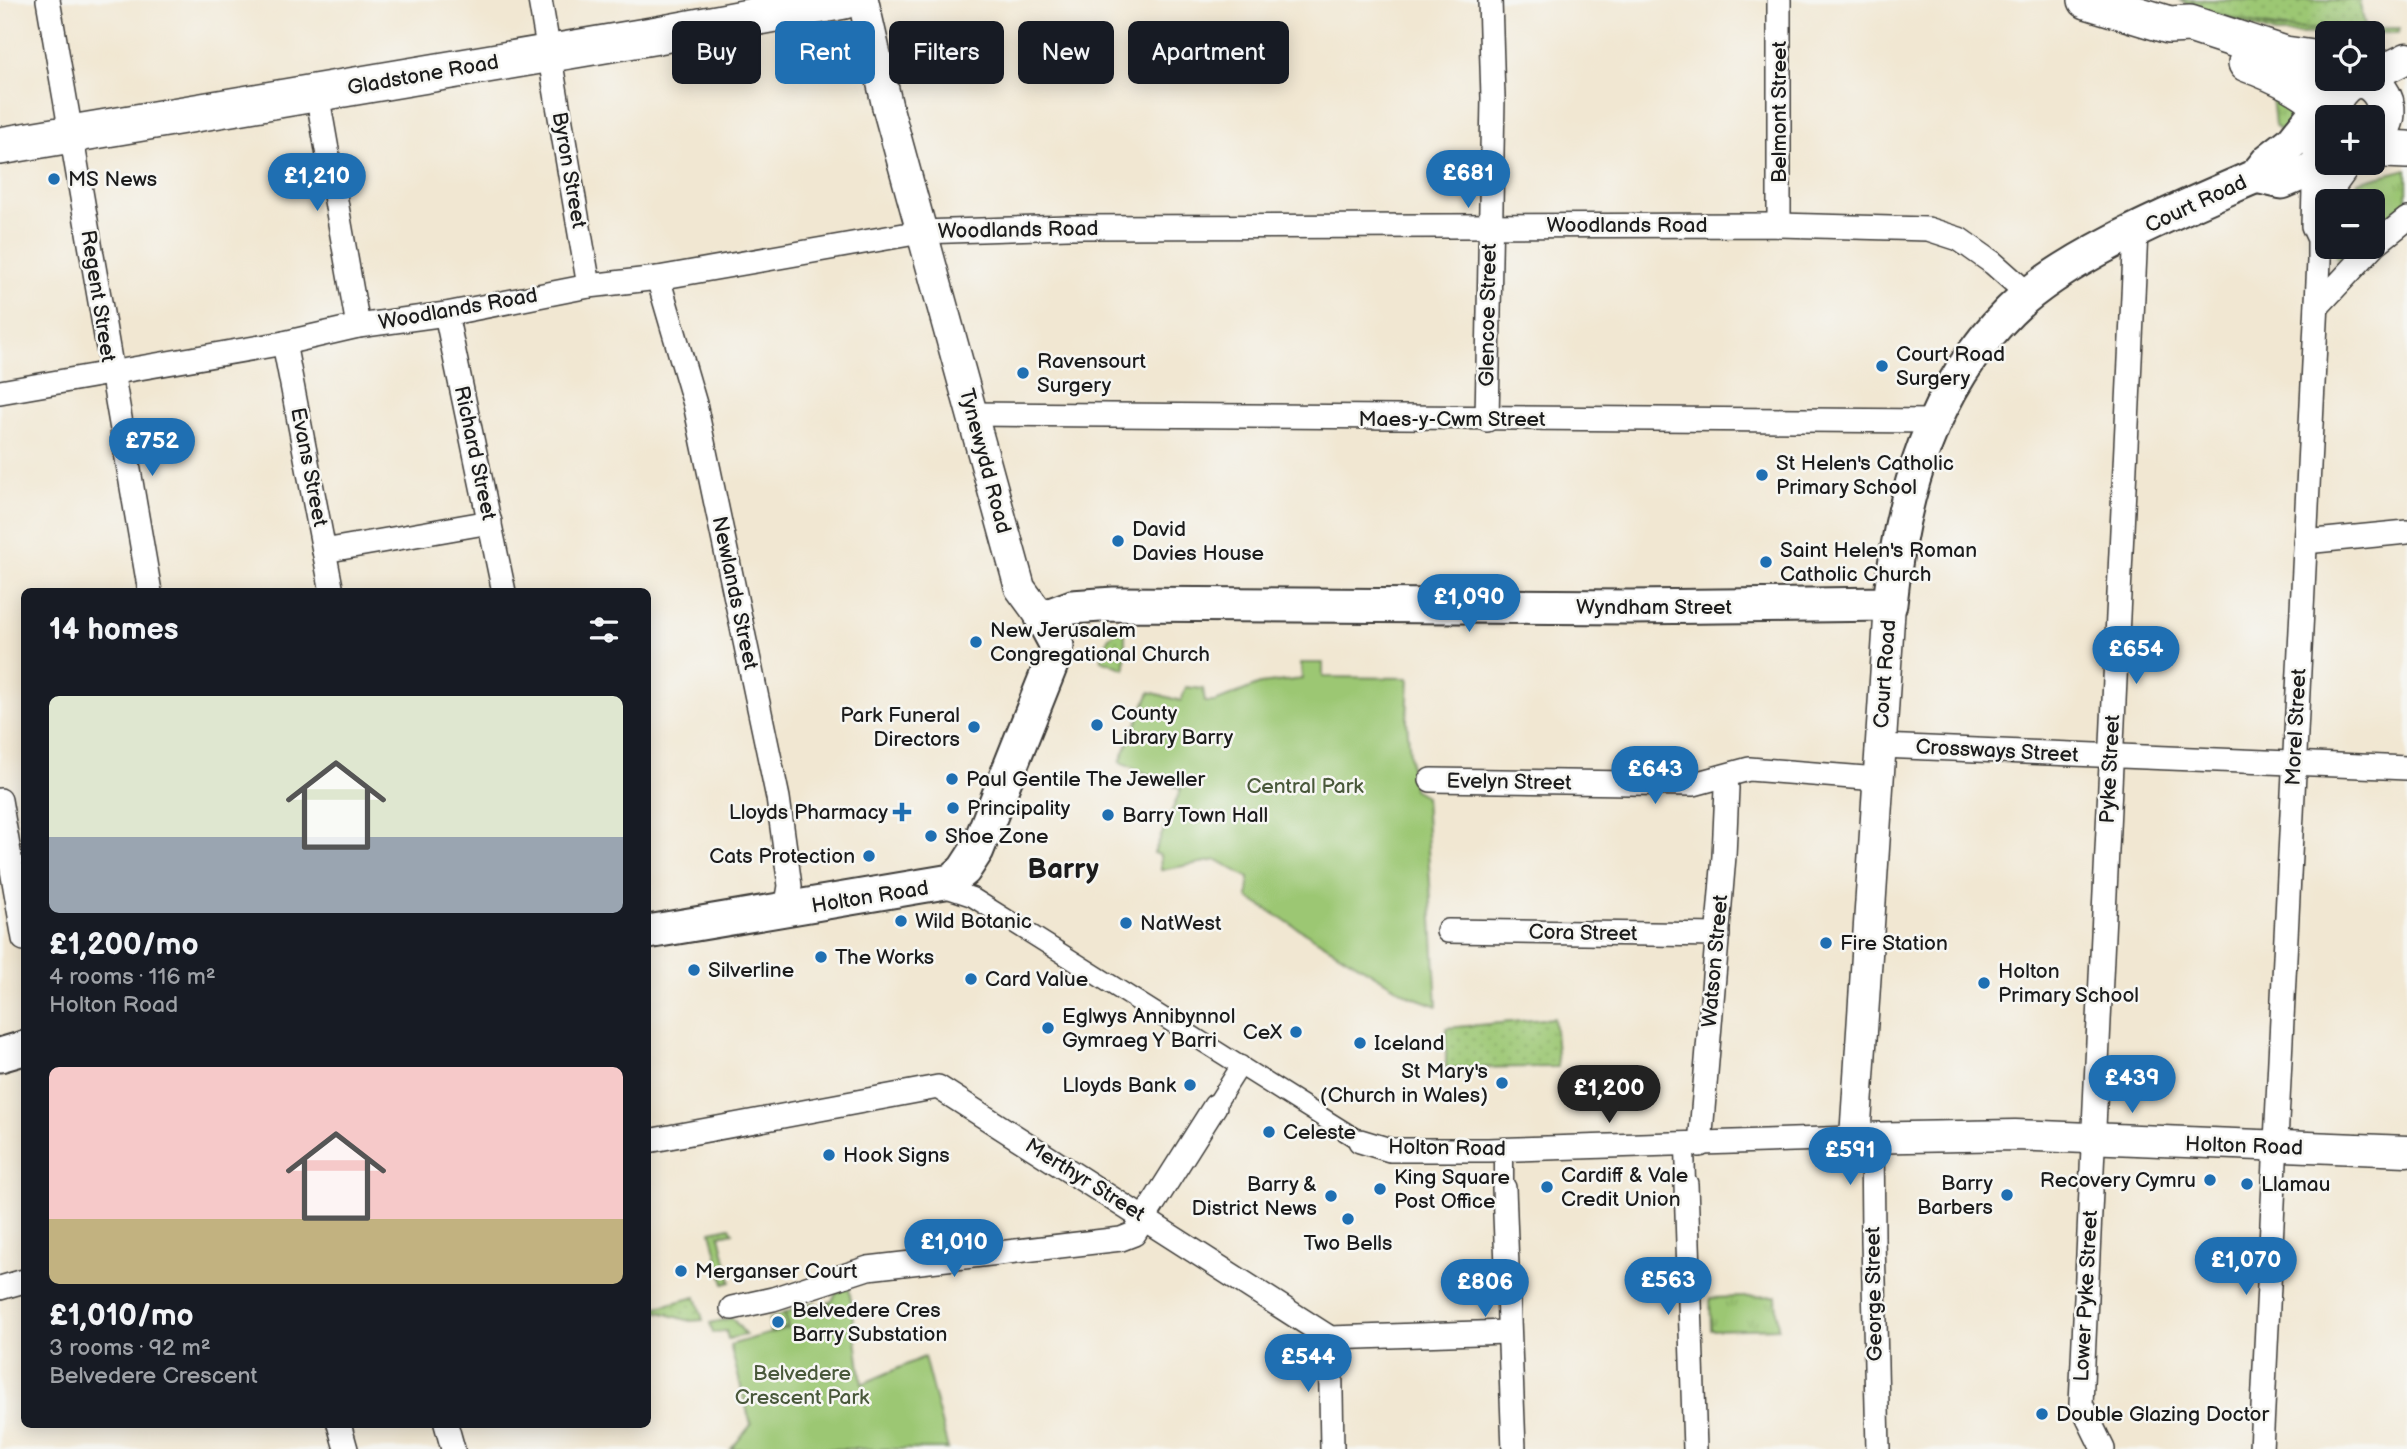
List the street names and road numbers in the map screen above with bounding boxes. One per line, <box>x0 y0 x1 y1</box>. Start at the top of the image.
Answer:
street label: Belmont Street <box>1767 40 1792 183</box>
street label: Gladstone Road <box>345 49 501 101</box>
street label: Byron Street <box>546 110 592 231</box>
street label: Court Road <box>2141 170 2251 238</box>
street label: Woodlands Road <box>1547 213 1708 238</box>
street label: Woodlands Road <box>937 216 1099 244</box>
street label: Regent Street <box>75 228 121 364</box>
street label: Glencoe Street <box>1474 243 1502 387</box>
street label: Woodlands Road <box>377 283 539 335</box>
street label: Richard Street <box>449 384 502 523</box>
street label: Tynewydd Road <box>954 386 1016 536</box>
street label: Evans Street <box>285 405 333 529</box>
street label: Maes-y-Cwm Street <box>1358 407 1546 432</box>
street label: Newlands Street <box>707 514 764 672</box>
street label: Wyndham Street <box>1576 595 1733 620</box>
street label: Court Road <box>1869 619 1901 729</box>
street label: Morel Street <box>2280 667 2312 786</box>
street label: Pyke Street <box>2095 713 2125 824</box>
street label: Crossways Street <box>1915 734 2080 768</box>
street label: Evelyn Street <box>1446 768 1572 796</box>
street label: Holton Road <box>810 875 930 919</box>
street label: Watson Street <box>1697 893 1733 1028</box>
street label: Cora Street <box>1528 920 1638 946</box>
street label: Holton Road <box>2185 1131 2303 1161</box>
street label: Merthyr Street <box>1021 1133 1150 1227</box>
street label: Holton Road <box>1388 1134 1506 1162</box>
street label: Lower Pyke Street <box>2069 1209 2103 1382</box>
street label: George Street <box>1860 1226 1888 1362</box>

